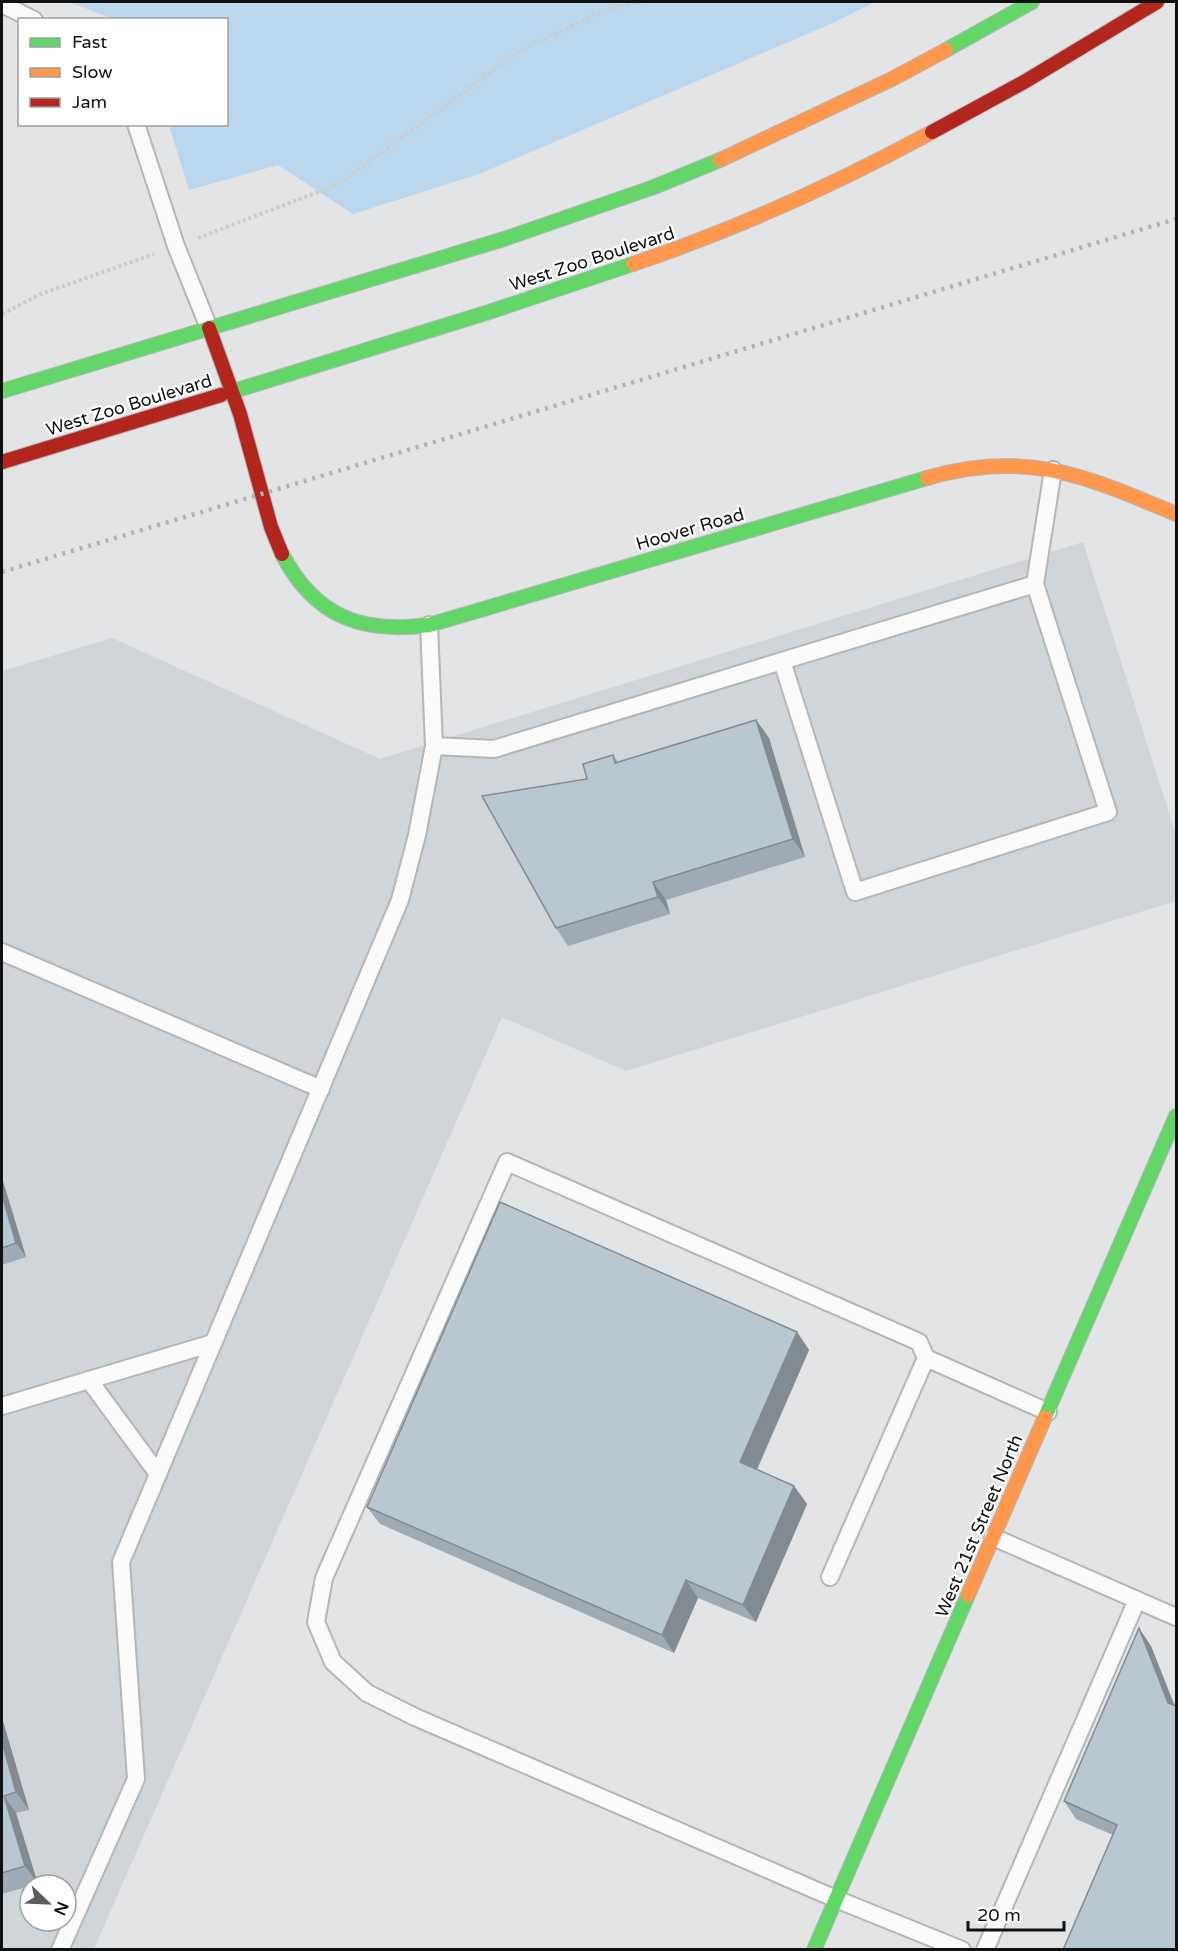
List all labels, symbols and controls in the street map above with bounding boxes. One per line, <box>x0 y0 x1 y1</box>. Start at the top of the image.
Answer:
legend <box>18 18 228 126</box>
text: Fast <box>72 31 107 53</box>
text: Slow <box>72 61 113 83</box>
text: Jam <box>72 91 107 113</box>
street label: West Zoo Boulevard <box>507 222 677 296</box>
street label: West Zoo Boulevard <box>43 369 215 441</box>
street label: Hoover Road <box>633 503 747 555</box>
street label: West 21st Street North <box>930 1431 1028 1621</box>
north arrow <box>18 1873 78 1933</box>
scale bar <box>968 1894 1064 1932</box>
text: N <box>49 1899 73 1918</box>
text: 20 m <box>977 1904 1021 1926</box>

